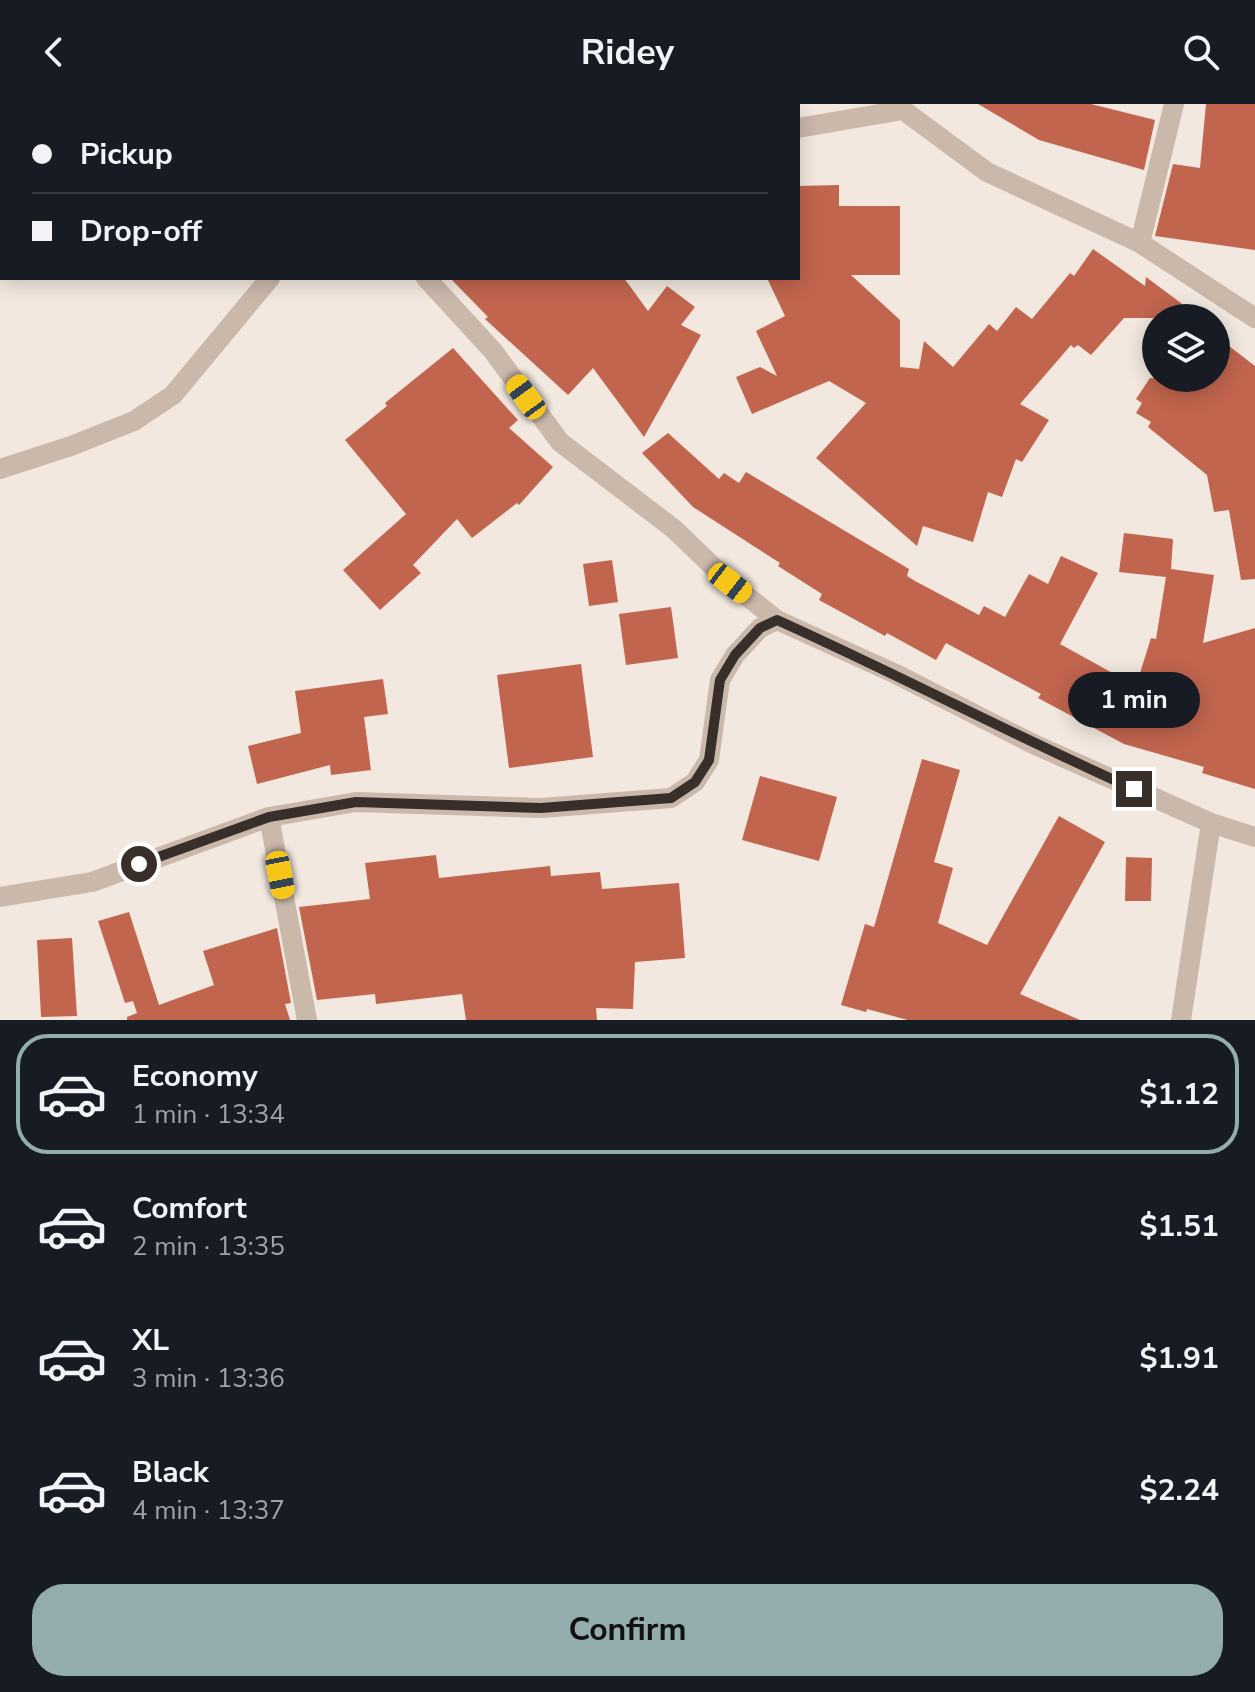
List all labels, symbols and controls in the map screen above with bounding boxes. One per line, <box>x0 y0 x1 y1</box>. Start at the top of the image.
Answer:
text: Ridey <box>581 28 674 77</box>
icon: back <box>32 30 76 74</box>
icon: search <box>1179 30 1223 74</box>
text: Pickup <box>80 134 173 175</box>
text: Drop-off <box>80 211 202 252</box>
map controls <box>1142 304 1230 392</box>
button: layers <box>1142 304 1230 392</box>
car <box>502 371 550 423</box>
car <box>704 559 756 607</box>
callout: 1 min <box>1068 673 1200 729</box>
text: 1 min <box>1100 682 1168 717</box>
route end <box>1116 771 1152 807</box>
route start <box>121 846 157 882</box>
car <box>264 849 296 901</box>
text: Economy <box>132 1056 258 1097</box>
icon: car <box>36 1058 108 1130</box>
text: $1.12 <box>1140 1074 1219 1115</box>
text: 1 min · 13:34 <box>132 1097 285 1132</box>
text: Comfort <box>132 1188 247 1229</box>
icon: car <box>36 1190 108 1262</box>
text: $1.51 <box>1140 1206 1219 1247</box>
text: 2 min · 13:35 <box>132 1229 285 1264</box>
text: XL <box>132 1320 169 1361</box>
icon: car <box>36 1322 108 1394</box>
text: $1.91 <box>1140 1338 1219 1379</box>
text: 3 min · 13:36 <box>132 1361 285 1396</box>
text: Black <box>132 1452 209 1493</box>
icon: car <box>36 1454 108 1526</box>
text: $2.24 <box>1140 1470 1219 1511</box>
text: 4 min · 13:37 <box>132 1493 285 1528</box>
button: Confirm <box>32 1584 1223 1676</box>

